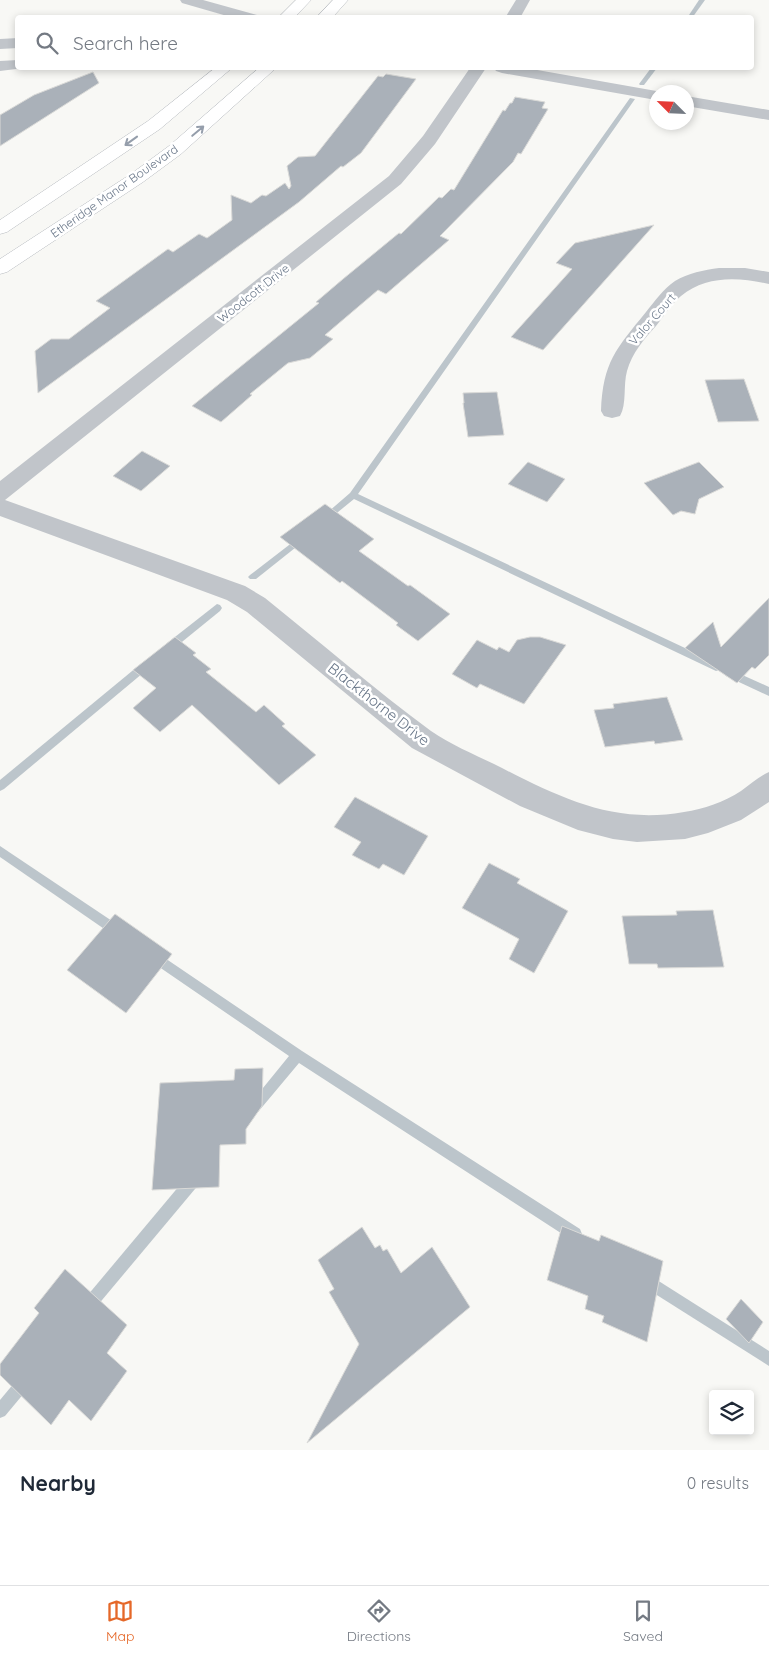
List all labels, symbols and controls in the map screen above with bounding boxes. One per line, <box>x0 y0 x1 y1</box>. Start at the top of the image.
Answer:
search box <box>15 15 754 70</box>
icon: search <box>33 29 61 57</box>
text: Search here <box>73 31 178 55</box>
north arrow <box>649 85 694 130</box>
one-way arrow <box>191 126 204 137</box>
one-way arrow <box>125 136 139 146</box>
street label: Etheridge Manor Boulevard <box>47 141 181 241</box>
street label: Woodcott Drive <box>214 260 292 326</box>
street label: Valor Court <box>626 290 678 348</box>
street label: Blackthorne Drive <box>324 658 434 750</box>
map controls <box>709 1390 754 1435</box>
button: layers <box>709 1390 754 1435</box>
text: Nearby <box>20 1470 96 1496</box>
text: 0 results <box>687 1473 749 1493</box>
tab: Map <box>106 1597 135 1645</box>
tab: Directions <box>347 1597 411 1645</box>
tab: Saved <box>623 1597 663 1645</box>

